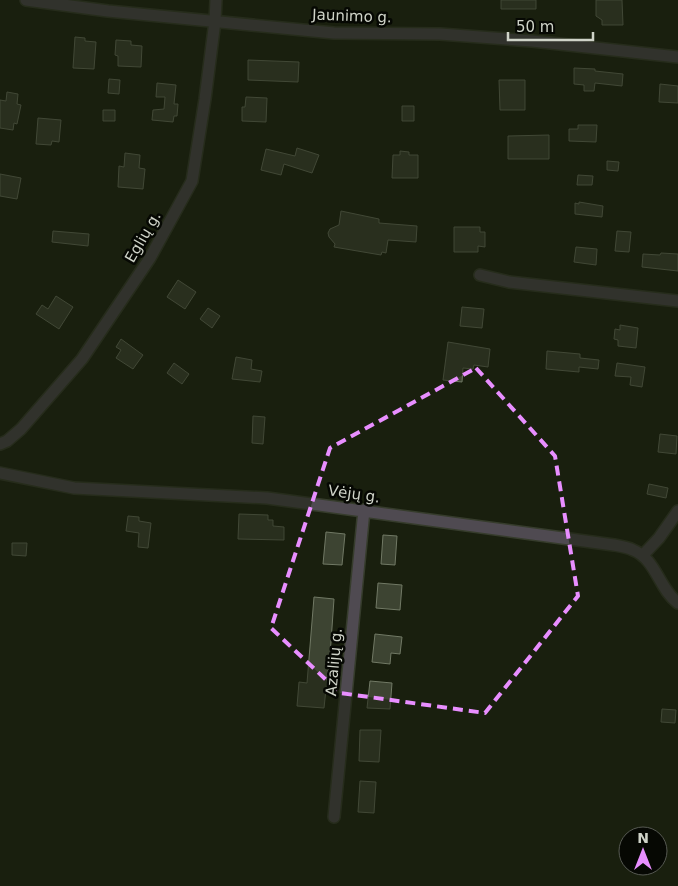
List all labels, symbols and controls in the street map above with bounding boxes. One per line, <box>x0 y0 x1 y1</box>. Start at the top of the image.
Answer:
street label: Jaunimo g. <box>311 6 392 26</box>
scale bar <box>508 10 593 42</box>
text: 50 m <box>516 18 554 36</box>
street label: Eglių g. <box>121 208 165 266</box>
street label: Vėjų g. <box>327 481 381 507</box>
street label: Azalijų g. <box>322 627 346 697</box>
north arrow <box>618 826 668 876</box>
text: N <box>637 830 649 846</box>

